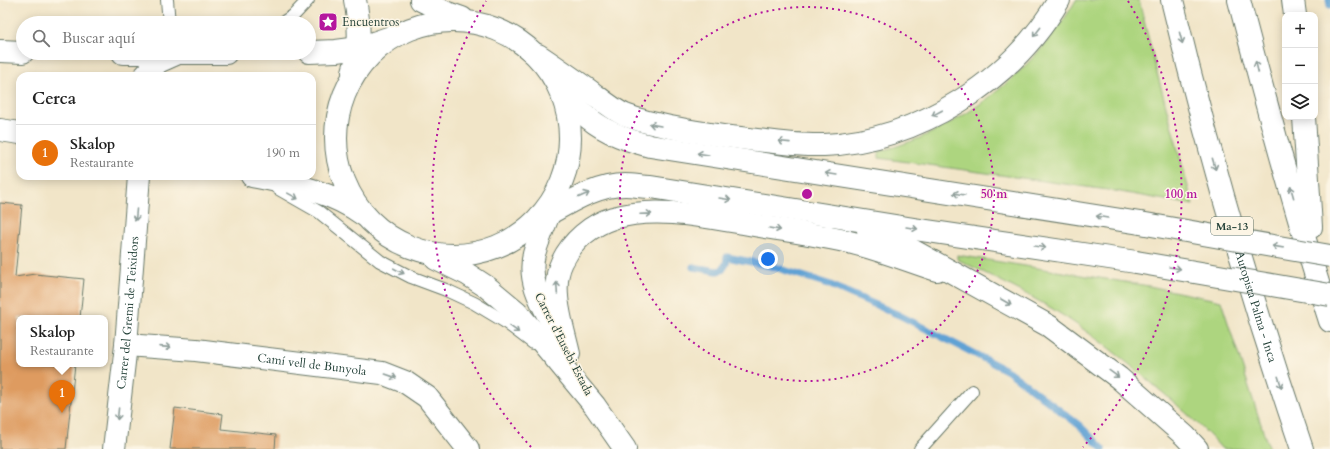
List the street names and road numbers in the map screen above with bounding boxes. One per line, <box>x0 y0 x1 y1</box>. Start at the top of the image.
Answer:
road number: Ma-13 <box>1211 217 1253 235</box>
street label: Carrer del Gremi de Teixidors <box>113 235 142 390</box>
street label: Autopista Palma - Inca <box>1232 249 1281 365</box>
street label: Carrer d'Eusebi Estada <box>531 290 597 399</box>
street label: Camí vell de Bunyola <box>256 350 368 379</box>

